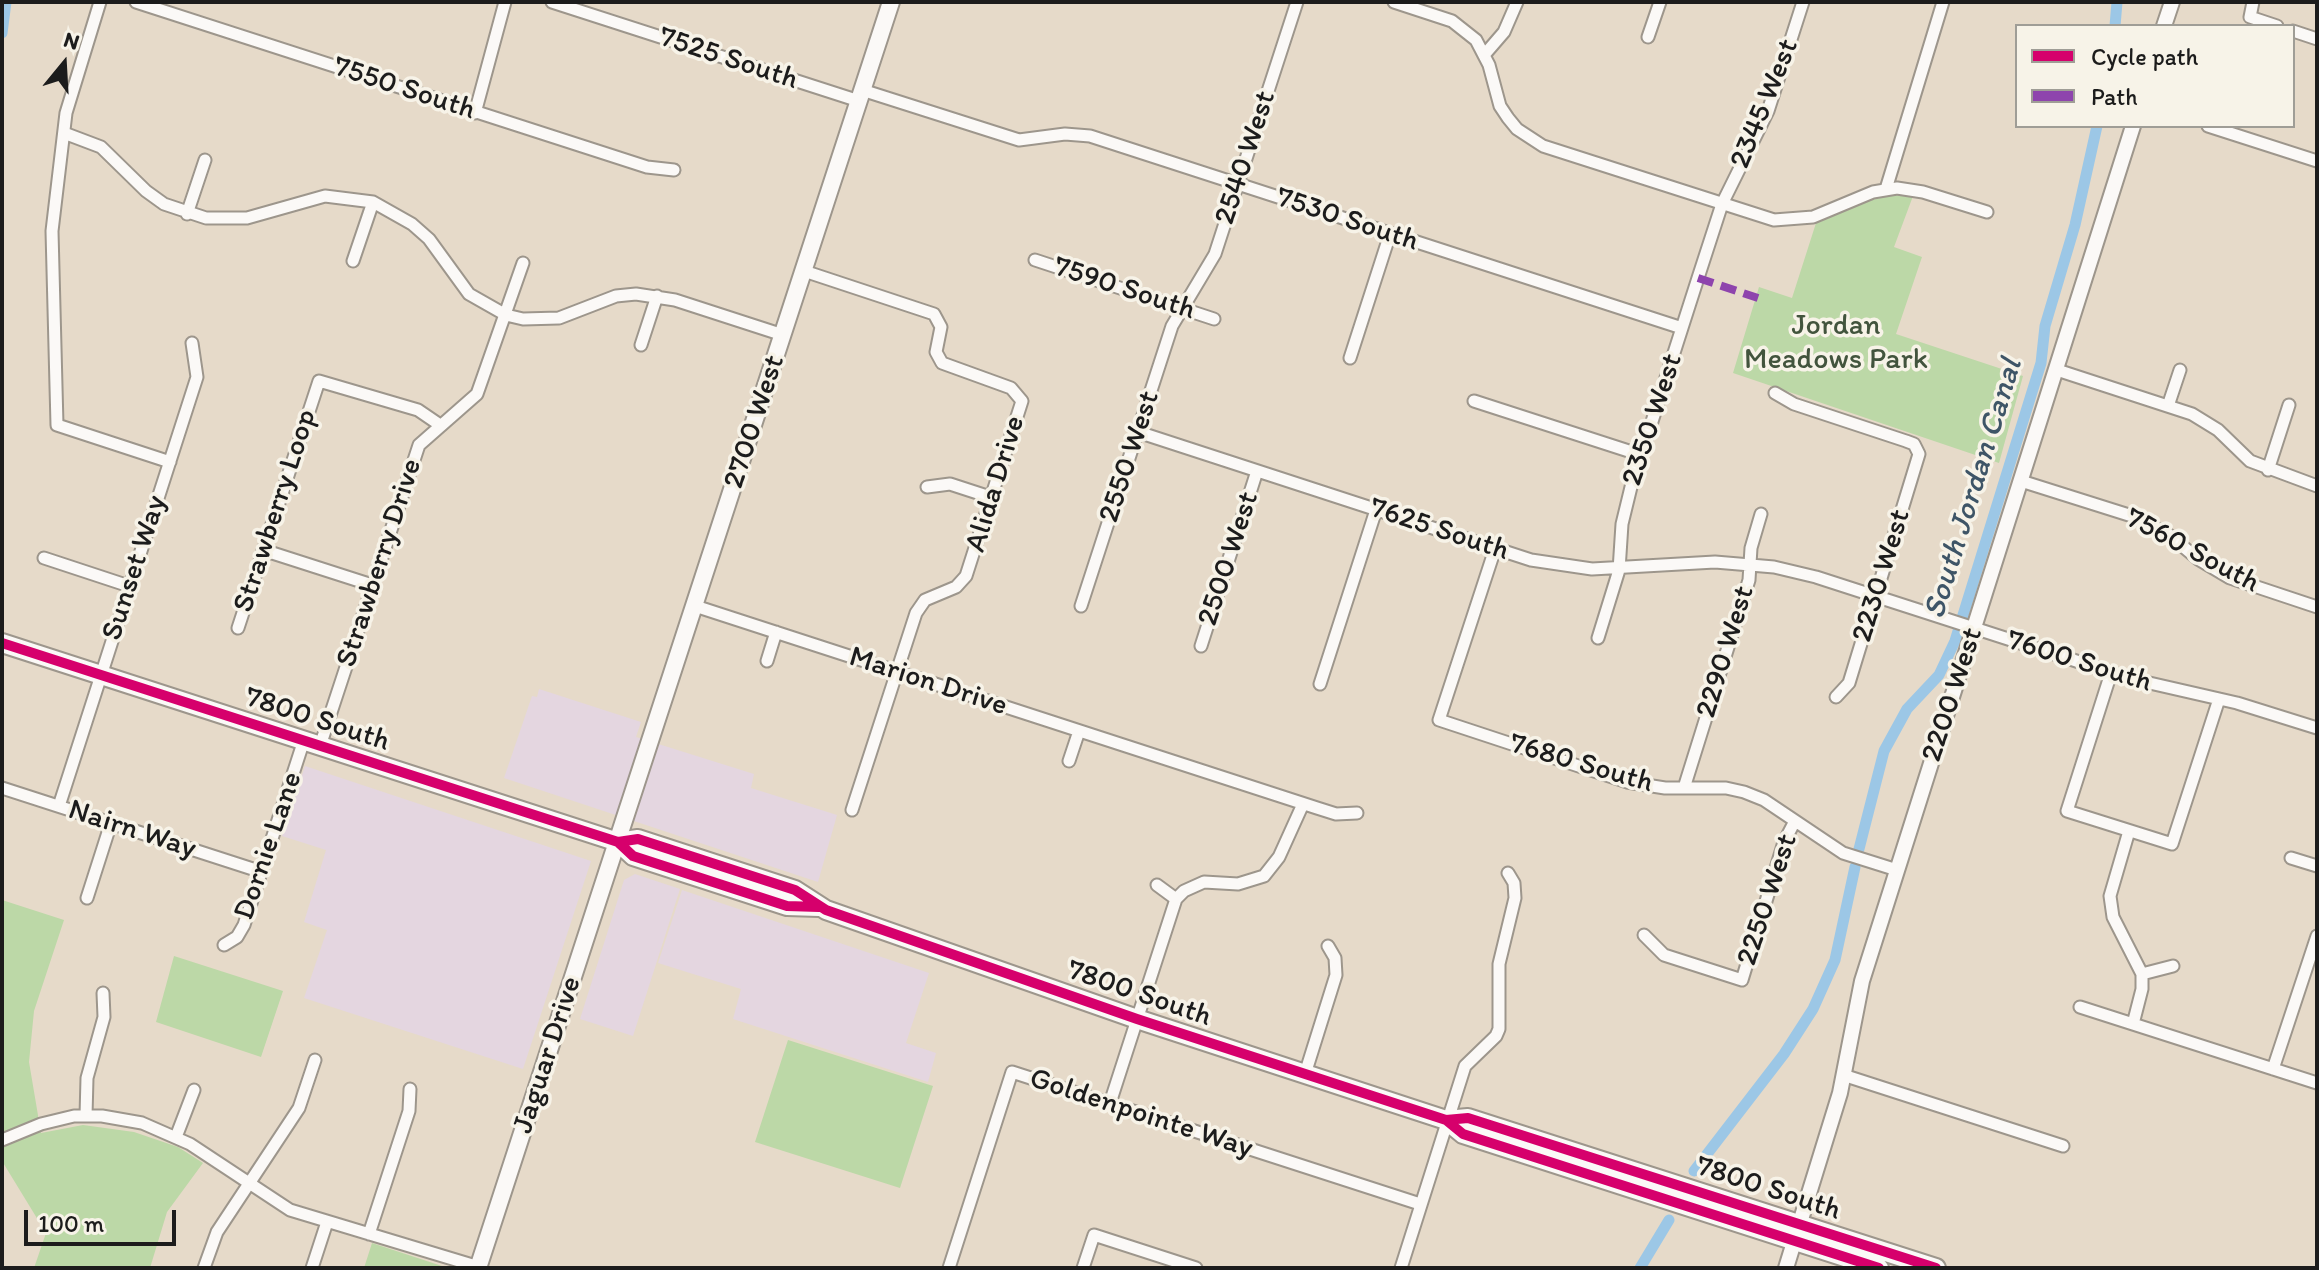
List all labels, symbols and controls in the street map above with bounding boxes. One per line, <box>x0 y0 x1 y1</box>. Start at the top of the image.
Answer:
street label: 7525 South <box>654 20 802 98</box>
north arrow <box>24 24 104 104</box>
legend <box>2015 24 2295 128</box>
text: N <box>60 26 83 56</box>
street label: 2345 West <box>1723 34 1807 174</box>
text: Cycle path <box>2091 42 2198 71</box>
street label: 7550 South <box>329 49 479 129</box>
text: Path <box>2091 82 2138 111</box>
street label: 2540 West <box>1208 87 1284 229</box>
street label: 7530 South <box>1271 180 1423 260</box>
street label: 7590 South <box>1049 249 1199 329</box>
park label: Jordan Meadows Park <box>1744 308 1928 378</box>
street label: 2350 West <box>1615 349 1691 491</box>
street label: 2700 West <box>717 351 793 493</box>
water label: South Jordan Canal <box>1916 354 2032 624</box>
street label: 2550 West <box>1092 387 1168 527</box>
street label: Strawberry Loop <box>226 405 326 617</box>
street label: Alida Drive <box>958 412 1034 556</box>
street label: Strawberry Drive <box>329 454 431 672</box>
street label: 2500 West <box>1190 487 1268 631</box>
street label: Sunset Way <box>95 491 175 645</box>
street label: 7625 South <box>1365 491 1513 569</box>
street label: 7560 South <box>2119 501 2265 601</box>
street label: 2230 West <box>1845 505 1919 647</box>
street label: 2290 West <box>1689 582 1763 722</box>
street label: 2200 West <box>1914 623 1992 767</box>
street label: 7600 South <box>2002 623 2156 701</box>
street label: Marion Drive <box>844 639 1012 725</box>
street label: 7800 South <box>240 680 394 760</box>
street label: 7680 South <box>1505 726 1657 802</box>
street label: Dornie Lane <box>227 767 311 925</box>
street label: Nairn Way <box>64 792 200 868</box>
street label: 2250 West <box>1730 830 1806 970</box>
street label: 7800 South <box>1062 953 1216 1035</box>
street label: Jaguar Drive <box>506 972 590 1138</box>
street label: Goldenpointe Way <box>1025 1061 1257 1167</box>
street label: 7800 South <box>1691 1149 1845 1229</box>
scale bar <box>28 1194 180 1244</box>
text: 100 m <box>38 1209 104 1238</box>

